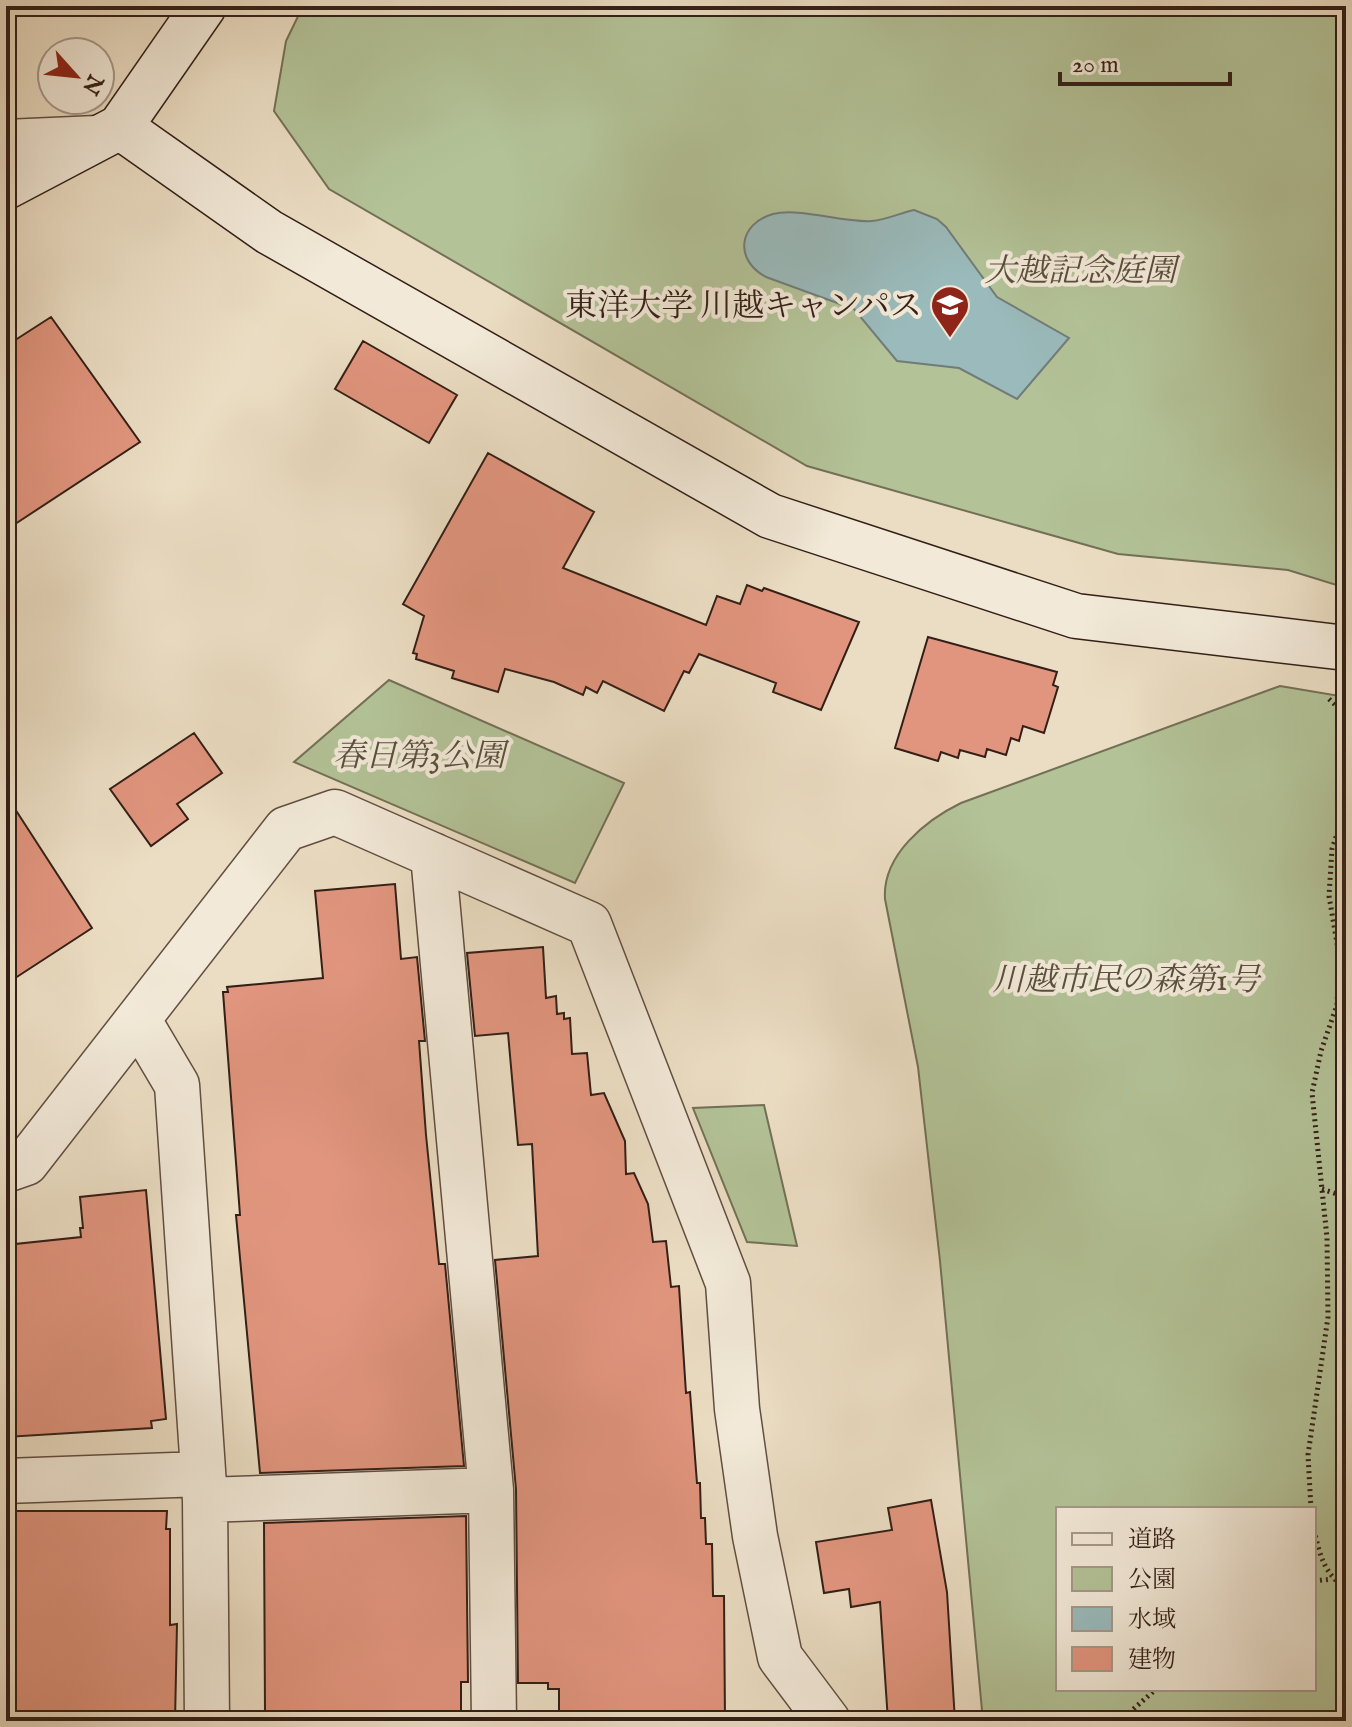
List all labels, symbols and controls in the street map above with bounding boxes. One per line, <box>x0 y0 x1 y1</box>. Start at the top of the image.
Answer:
north arrow <box>36 36 116 116</box>
scale bar <box>1060 36 1230 86</box>
text: 20 m <box>1072 50 1119 81</box>
text: N <box>75 68 109 99</box>
park label: 大越記念庭園 <box>984 252 1181 293</box>
school or university icon: 東洋大学 川越キャンパス <box>929 284 971 339</box>
place label: 東洋大学 川越キャンパス <box>565 287 922 328</box>
park label: 春日第3公園 <box>333 737 510 778</box>
park label: 川越市民の森第1号 <box>992 961 1262 1002</box>
legend <box>1056 1507 1316 1691</box>
text: 道路 <box>1128 1525 1176 1556</box>
text: 公園 <box>1128 1565 1176 1596</box>
text: 水域 <box>1128 1605 1176 1636</box>
text: 建物 <box>1128 1645 1176 1676</box>

